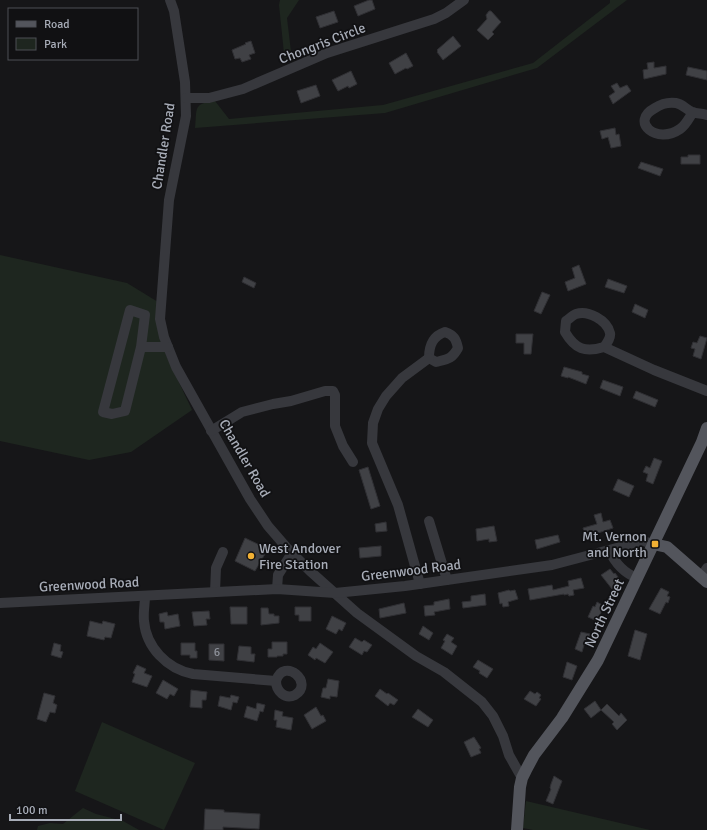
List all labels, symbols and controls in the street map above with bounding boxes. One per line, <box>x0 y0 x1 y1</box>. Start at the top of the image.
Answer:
legend <box>8 8 138 60</box>
text: Road <box>44 17 70 32</box>
street label: Chongris Circle <box>276 19 368 68</box>
text: Park <box>44 37 67 52</box>
street label: Chandler Road <box>148 102 179 191</box>
street label: Chandler Road <box>215 416 274 500</box>
place label: Mt. Vernon and North <box>582 528 647 561</box>
marker: Mt. Vernon and North <box>650 539 660 549</box>
place label: West Andover Fire Station <box>259 540 341 573</box>
marker: West Andover Fire Station <box>246 551 256 561</box>
street label: Greenwood Road <box>360 556 462 585</box>
street label: Greenwood Road <box>39 573 140 596</box>
street label: North Street <box>581 576 628 650</box>
house number: 6 <box>214 645 220 660</box>
scale bar <box>10 796 121 822</box>
text: 100 m <box>16 803 48 818</box>

